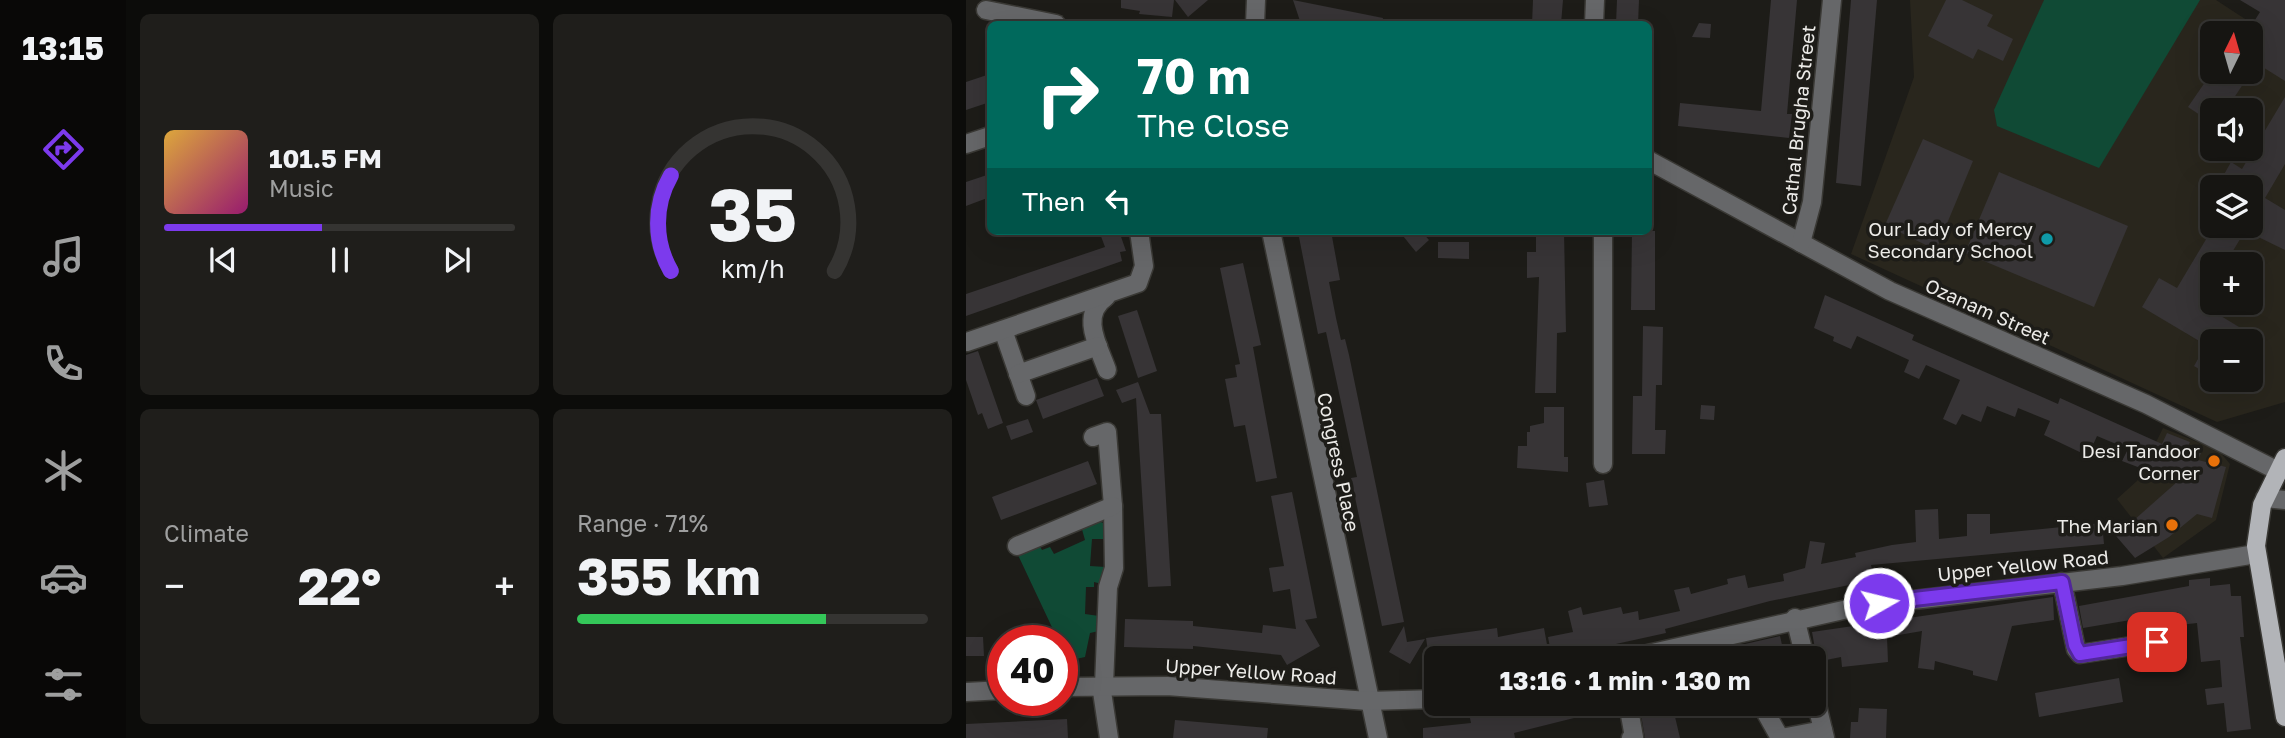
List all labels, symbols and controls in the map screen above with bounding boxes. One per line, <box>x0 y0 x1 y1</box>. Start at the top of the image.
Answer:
north arrow <box>2200 21 2263 84</box>
map controls <box>2200 21 2263 392</box>
street label: Cathal Brugha Street <box>1777 24 1819 216</box>
text: 13:15 <box>22 29 104 67</box>
text: 70 m <box>1137 46 1251 105</box>
icon: right <box>1022 49 1113 140</box>
button: sound <box>2200 98 2263 161</box>
text: The Close <box>1137 106 1289 144</box>
icon: directions <box>39 125 88 174</box>
text: 101.5 FM <box>269 143 382 174</box>
text: 35 <box>708 170 797 257</box>
text: Music <box>269 174 334 202</box>
button: layers <box>2200 175 2263 238</box>
icon: left <box>1099 182 1137 220</box>
text: Then <box>1022 186 1085 217</box>
place label: Our Lady of Mercy Secondary School <box>1868 217 2033 262</box>
marker: Our Lady of Mercy Secondary School <box>2039 231 2055 247</box>
icon: music <box>39 232 88 281</box>
icon: previous <box>204 241 242 279</box>
icon: pause <box>321 241 359 279</box>
icon: next <box>438 241 476 279</box>
button: + <box>2200 252 2263 315</box>
text: km/h <box>721 253 784 284</box>
street label: Ozanam Street <box>1922 273 2054 349</box>
button: − <box>2200 329 2263 392</box>
icon: phone <box>39 339 88 388</box>
street label: Congress Place <box>1313 390 1365 534</box>
place label: Desi Tandoor Corner <box>2081 439 2201 484</box>
icon: climate <box>39 446 88 495</box>
marker: Desi Tandoor Corner <box>2206 453 2222 469</box>
text: Range · 71% <box>577 509 708 537</box>
place label: The Marian <box>2057 514 2158 537</box>
marker: The Marian <box>2164 517 2180 533</box>
text: Climate <box>164 519 249 547</box>
text: 355 km <box>577 544 761 606</box>
street label: Upper Yellow Road <box>1936 545 2110 585</box>
icon: car <box>39 553 88 602</box>
text: 22° <box>298 554 381 616</box>
text: − <box>164 563 185 608</box>
text: + <box>494 563 515 608</box>
position arrow <box>1842 566 1916 640</box>
pin <box>2127 612 2187 672</box>
icon: arrive <box>2138 623 2176 661</box>
speed limit sign: 40 <box>987 625 1078 716</box>
street label: Upper Yellow Road <box>1164 654 1338 688</box>
icon: filters <box>39 660 88 709</box>
text: 13:16 · 1 min · 130 m <box>1499 665 1751 696</box>

